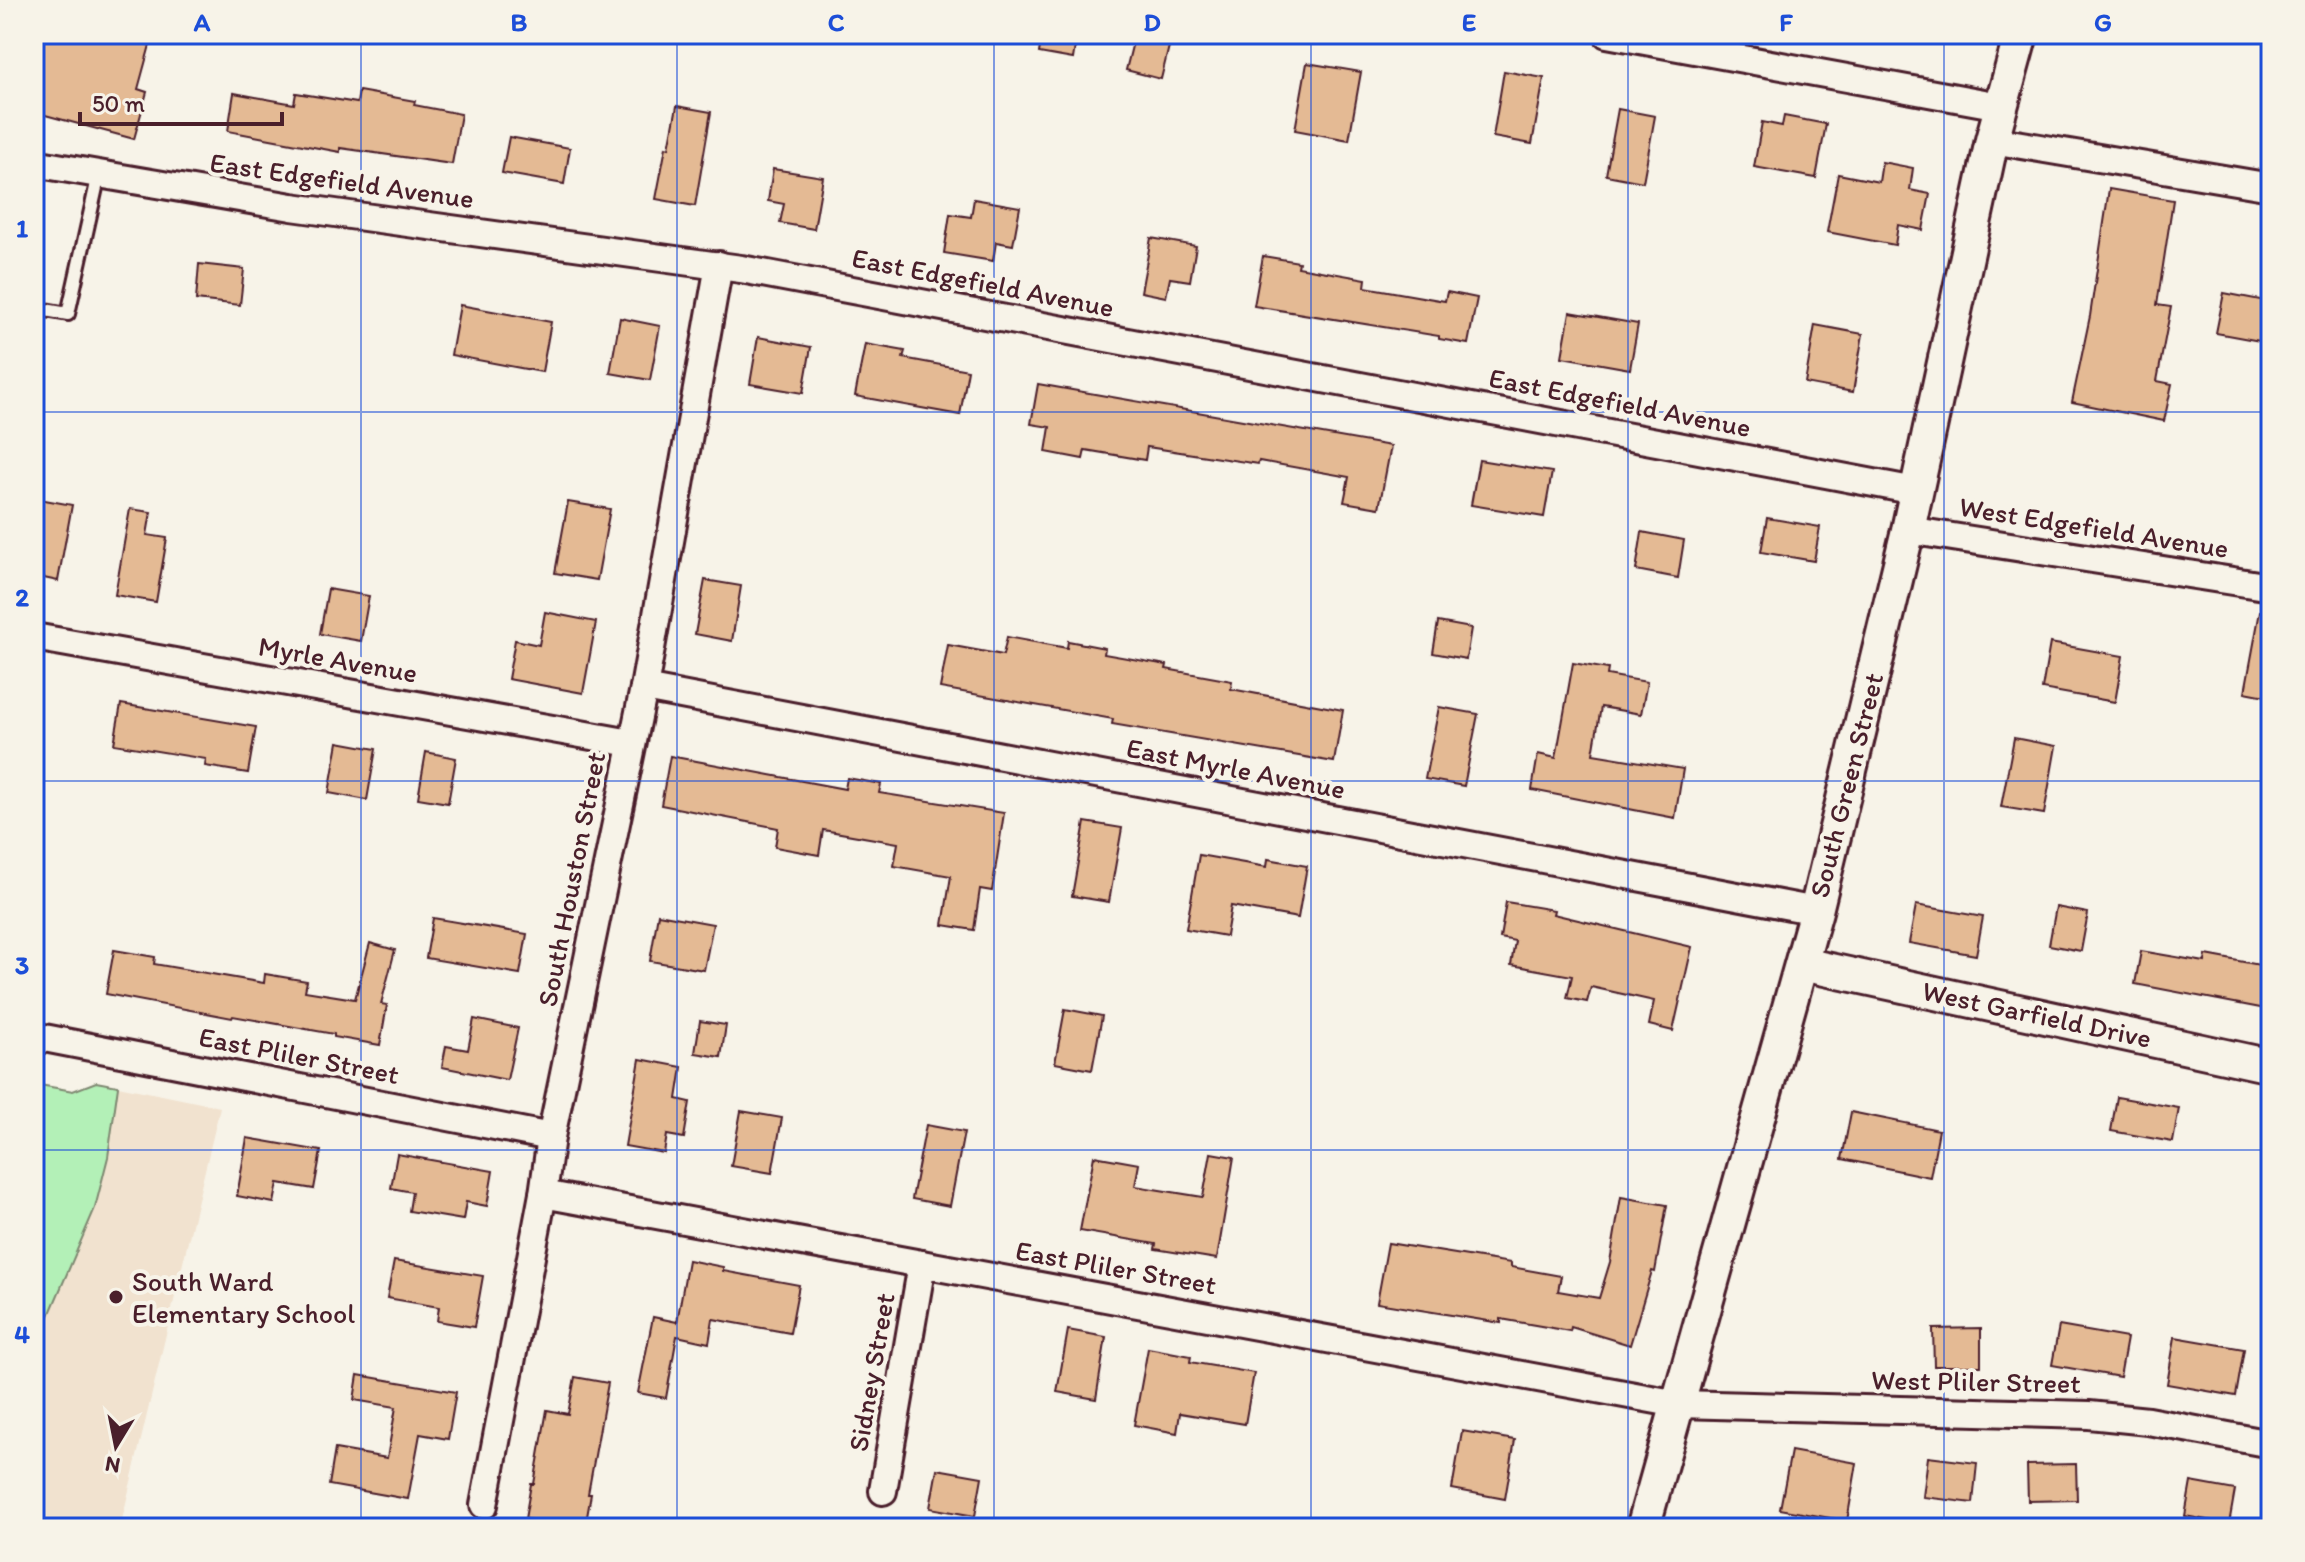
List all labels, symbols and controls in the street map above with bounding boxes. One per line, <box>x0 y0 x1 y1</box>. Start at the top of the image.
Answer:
text: A <box>193 6 211 38</box>
text: B <box>511 6 528 38</box>
text: C <box>828 6 845 38</box>
text: D <box>1143 6 1161 38</box>
text: E <box>1462 6 1476 38</box>
text: F <box>1779 6 1793 38</box>
text: G <box>2094 6 2112 38</box>
scale bar <box>80 76 282 126</box>
text: 50 m <box>92 89 145 118</box>
street label: East Edgefield Avenue <box>208 145 476 215</box>
text: 1 <box>16 212 28 244</box>
street label: East Edgefield Avenue <box>849 240 1117 324</box>
street label: East Edgefield Avenue <box>1486 360 1754 444</box>
street label: West Edgefield Avenue <box>1957 489 2231 565</box>
text: 2 <box>15 581 29 613</box>
street label: Myrle Avenue <box>256 628 420 690</box>
street label: South Green Street <box>1802 669 1890 901</box>
street label: East Myrle Avenue <box>1124 730 1348 806</box>
street label: South Houston Street <box>530 749 612 1009</box>
text: 3 <box>15 949 29 981</box>
street label: West Garfield Drive <box>1919 973 2155 1055</box>
street label: East Pliler Street <box>196 1019 402 1091</box>
street label: East Pliler Street <box>1013 1233 1219 1301</box>
place label: South Ward Elementary School <box>132 1264 355 1330</box>
marker: South Ward Elementary School <box>107 1288 125 1306</box>
street label: Sidney Street <box>840 1290 902 1454</box>
text: 4 <box>14 1318 30 1350</box>
street label: West Pliler Street <box>1871 1362 2081 1400</box>
north arrow <box>76 1406 156 1486</box>
text: N <box>103 1451 122 1480</box>

